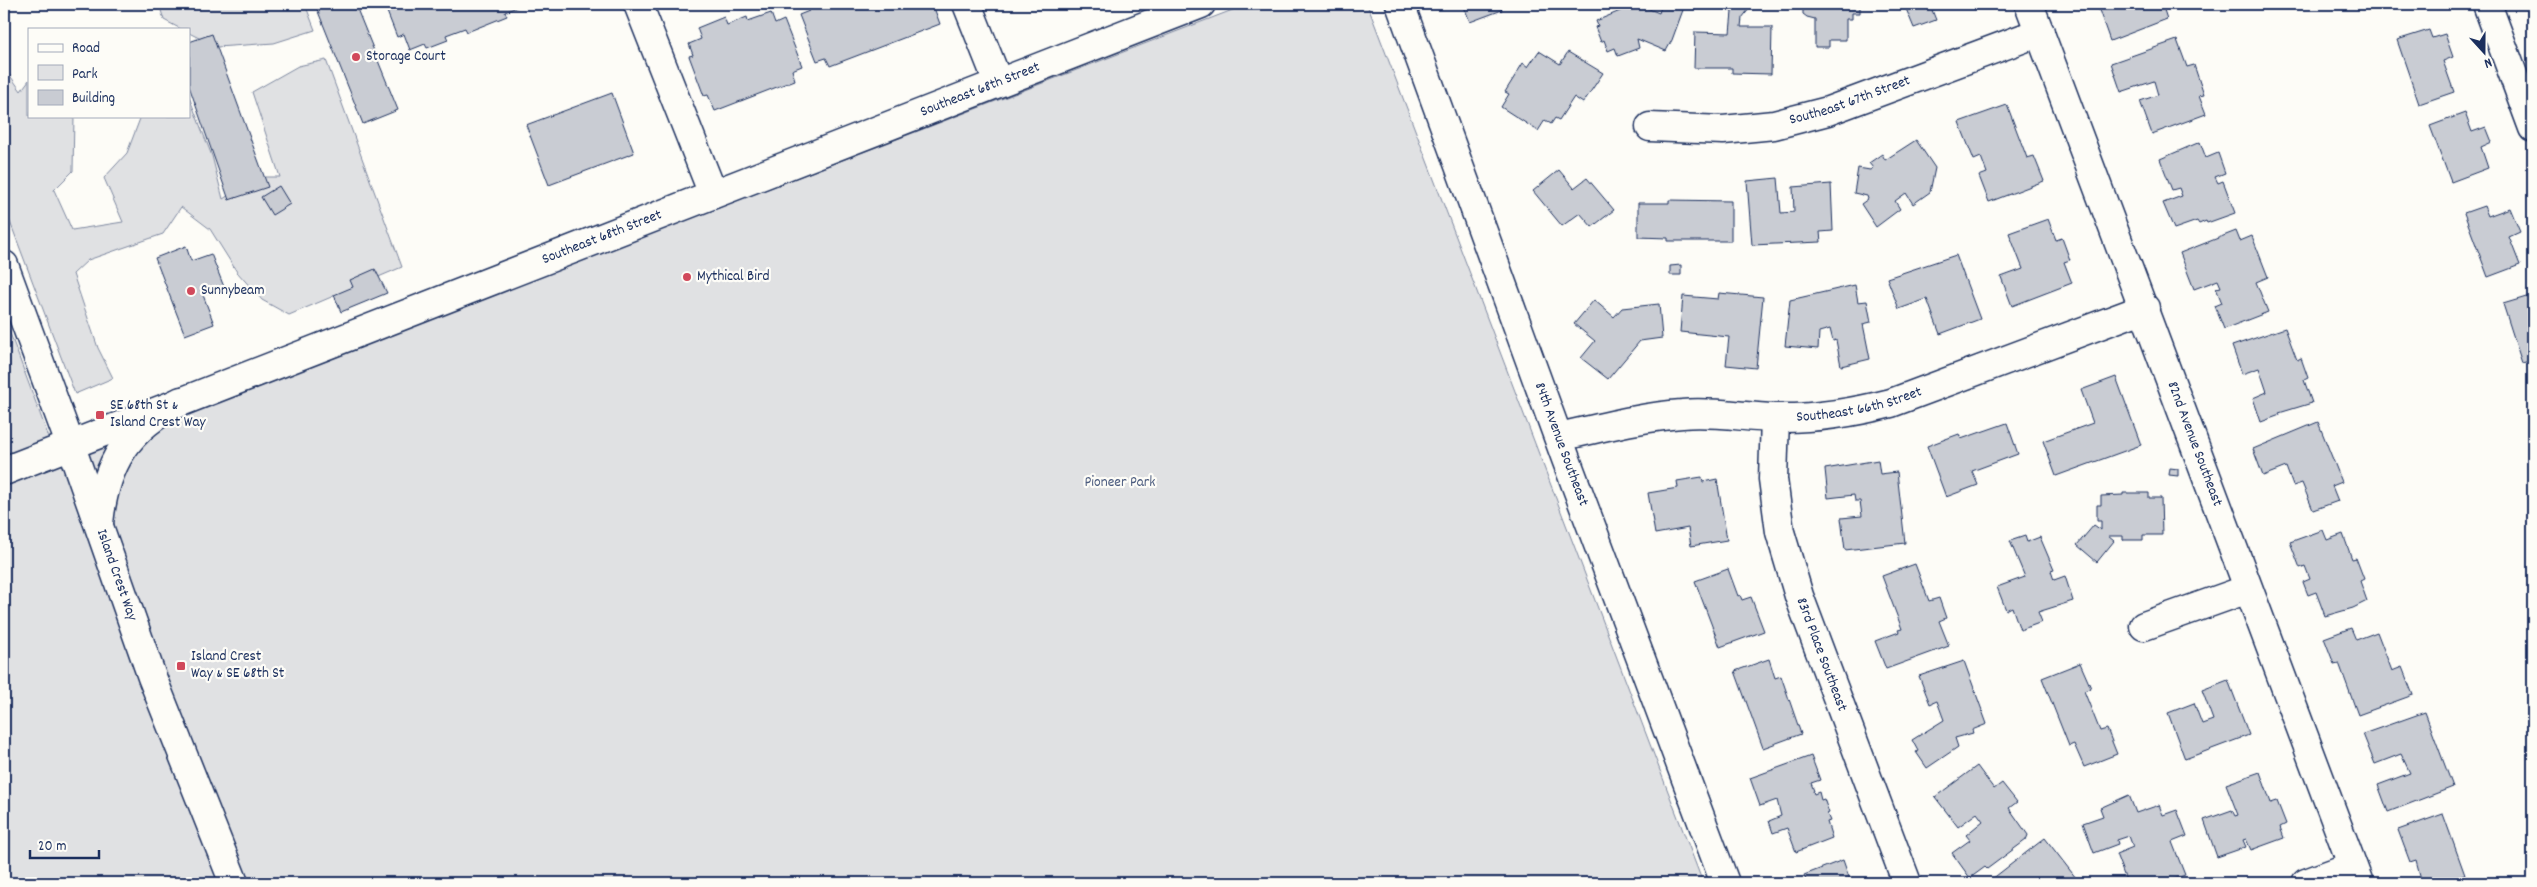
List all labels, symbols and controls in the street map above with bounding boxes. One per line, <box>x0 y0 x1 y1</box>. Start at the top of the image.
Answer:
legend <box>28 28 190 118</box>
north arrow <box>2460 28 2510 78</box>
text: Road <box>72 38 100 60</box>
place label: Storage Court <box>366 46 446 68</box>
marker: Storage Court <box>350 51 362 63</box>
text: N <box>2481 52 2495 73</box>
street label: Southeast 68th Street <box>917 57 1044 123</box>
text: Park <box>72 64 98 86</box>
street label: Southeast 67th Street <box>1787 70 1914 132</box>
text: Building <box>72 88 115 110</box>
street label: Southeast 68th Street <box>539 204 666 271</box>
place label: Mythical Bird <box>697 266 770 288</box>
marker: Mythical Bird <box>681 271 693 283</box>
place label: Sunnybeam <box>201 280 264 302</box>
marker: Sunnybeam <box>185 285 197 297</box>
street label: 82nd Avenue Southeast <box>2161 378 2228 510</box>
street label: 84th Avenue Southeast <box>1528 380 1594 510</box>
street label: Southeast 66th Street <box>1796 381 1926 429</box>
place label: SE 68th St & Island Crest Way <box>110 395 206 434</box>
marker: SE 68th St & Island Crest Way <box>94 409 106 421</box>
park label: Pioneer Park <box>1085 472 1155 494</box>
street label: Island Crest Way <box>90 526 143 625</box>
street label: 83rd Place Southeast <box>1790 595 1853 715</box>
place label: Island Crest Way & SE 68th St <box>191 646 285 685</box>
marker: Island Crest Way & SE 68th St <box>175 660 187 672</box>
scale bar <box>30 827 99 859</box>
text: 20 m <box>38 836 66 858</box>

